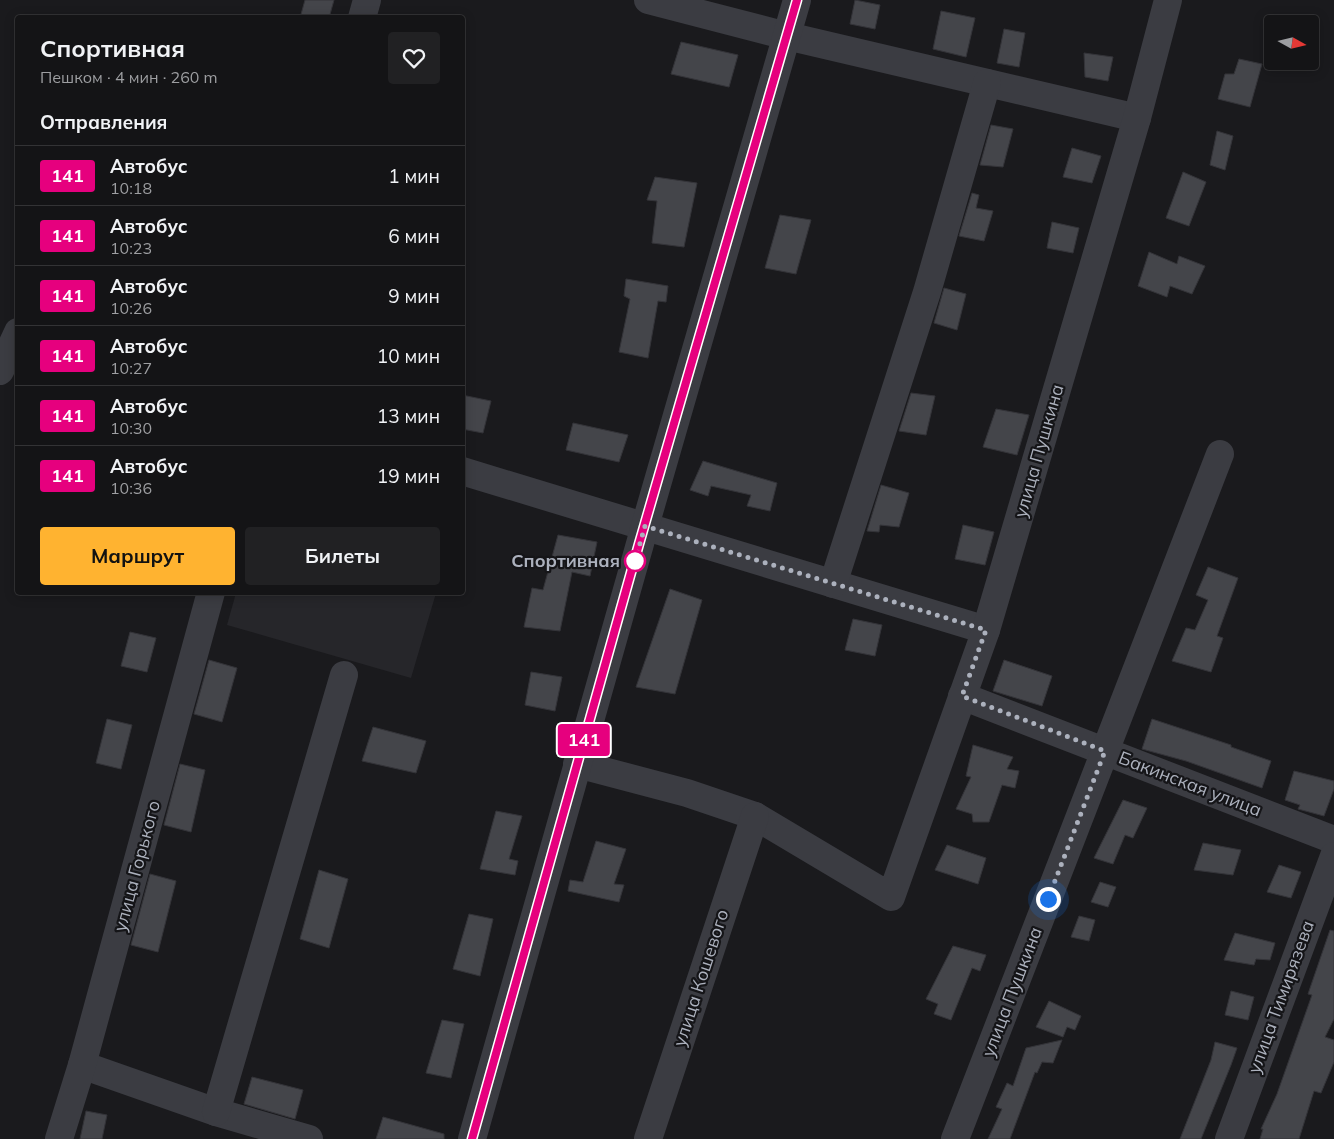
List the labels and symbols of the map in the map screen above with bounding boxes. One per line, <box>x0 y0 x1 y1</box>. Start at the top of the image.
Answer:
north arrow <box>1264 15 1319 70</box>
street label: улица Пушкина <box>1009 382 1069 520</box>
place label: Спортивная <box>511 549 620 572</box>
marker: Спортивная <box>624 550 646 572</box>
line badge: 141 <box>555 724 613 756</box>
street label: Бакинская улица <box>1116 746 1265 821</box>
street label: улица Горького <box>108 798 165 934</box>
your location <box>1036 887 1061 912</box>
street label: улица Кошевого <box>667 906 734 1049</box>
street label: улица Тимирязева <box>1242 917 1319 1076</box>
street label: улица Пушкина <box>976 924 1047 1060</box>

